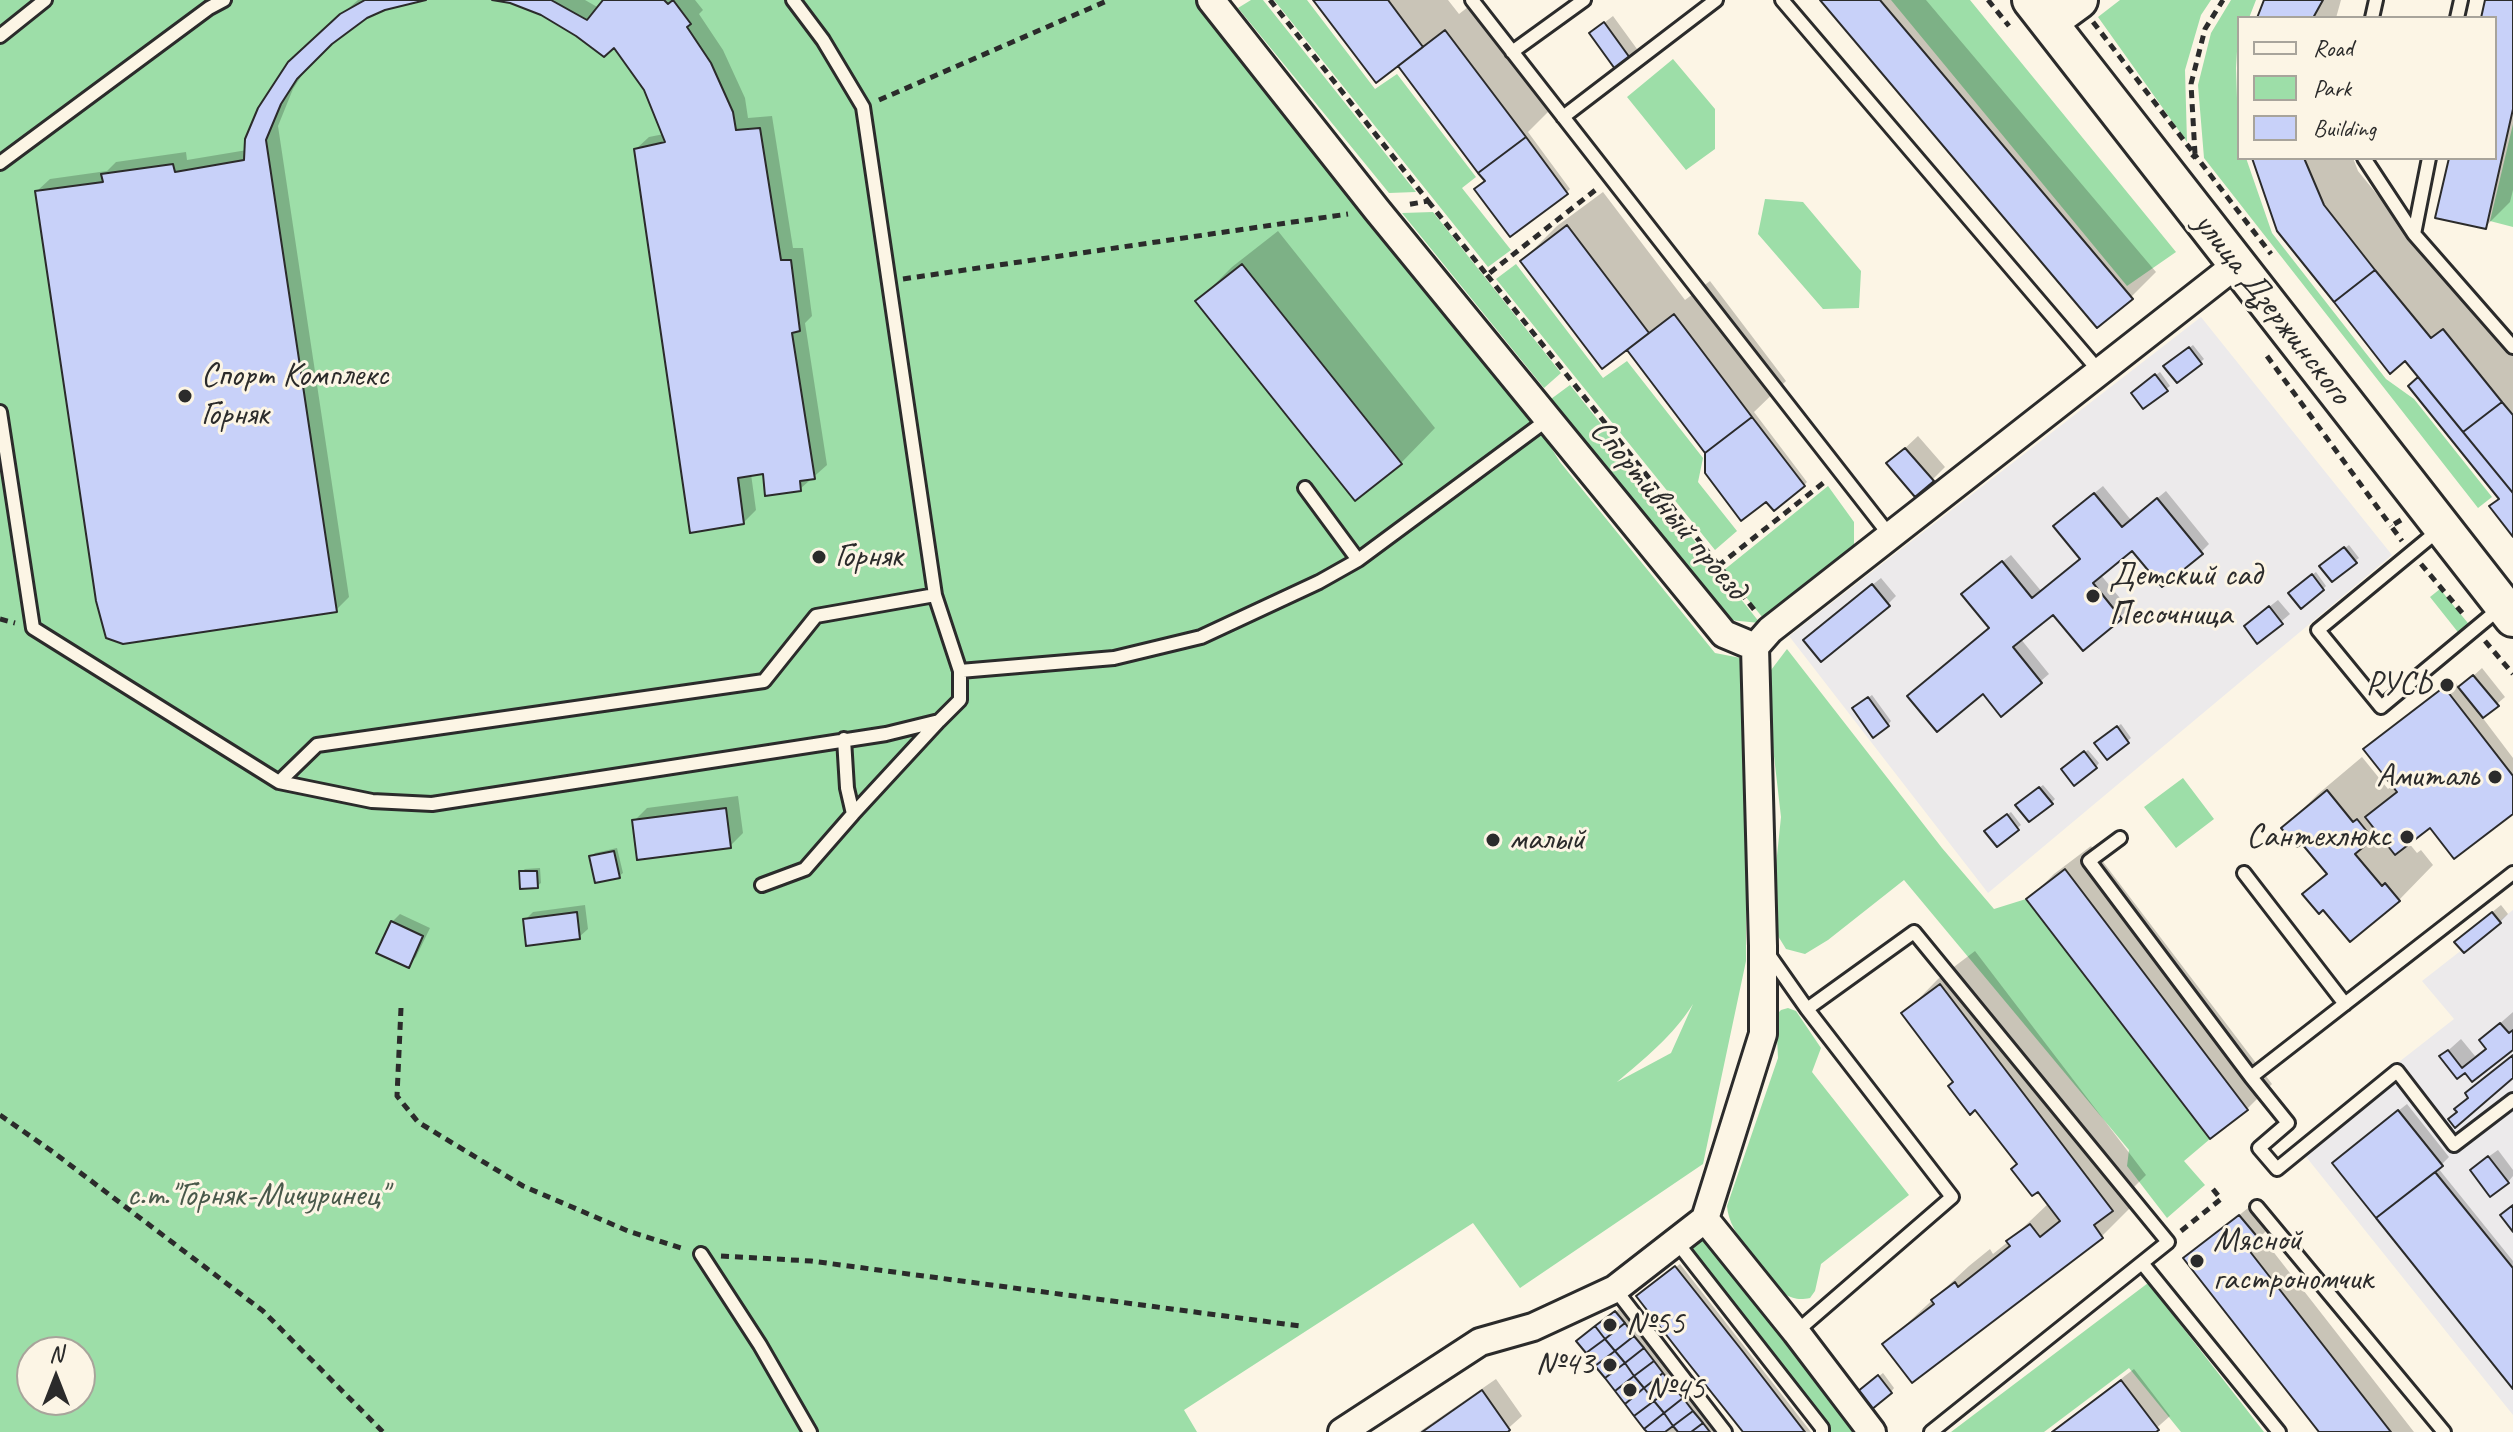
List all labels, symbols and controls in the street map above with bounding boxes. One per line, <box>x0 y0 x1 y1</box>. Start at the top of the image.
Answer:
legend <box>2237 16 2497 160</box>
text: Road <box>2313 33 2353 63</box>
text: Park <box>2313 73 2351 103</box>
text: Building <box>2313 113 2376 143</box>
street label: улица Дзержинского <box>2184 205 2360 413</box>
place label: Спорт Комплекс Горняк <box>201 356 388 436</box>
marker: Спорт Комплекс Горняк <box>176 387 194 405</box>
street label: Спортивный проезд <box>1581 411 1755 609</box>
place label: Горняк <box>835 537 903 577</box>
marker: Горняк <box>810 548 828 566</box>
place label: Детский сад Песочница <box>2109 556 2262 636</box>
marker: Детский сад Песочница <box>2084 587 2102 605</box>
place label: РУСЬ <box>2366 665 2431 705</box>
marker: РУСЬ <box>2438 676 2456 694</box>
place label: Амиталь <box>2376 757 2479 797</box>
marker: Амиталь <box>2486 768 2504 786</box>
place label: Сантехлюкс <box>2246 817 2391 857</box>
place label: малый <box>1509 820 1585 860</box>
marker: Сантехлюкс <box>2398 828 2416 846</box>
marker: малый <box>1484 831 1502 849</box>
park label: с.т."Горняк-Мичуринец" <box>127 1176 387 1216</box>
place label: Мясной гастрономчик <box>2213 1221 2373 1300</box>
marker: Мясной гастрономчик <box>2188 1252 2206 1270</box>
place label: №55 <box>1626 1305 1685 1345</box>
marker: №55 <box>1601 1316 1619 1334</box>
north arrow <box>16 1336 96 1416</box>
text: N <box>49 1340 63 1368</box>
place label: №43 <box>1535 1345 1594 1385</box>
marker: №43 <box>1601 1356 1619 1374</box>
place label: №45 <box>1646 1370 1705 1410</box>
marker: №45 <box>1621 1381 1639 1399</box>

